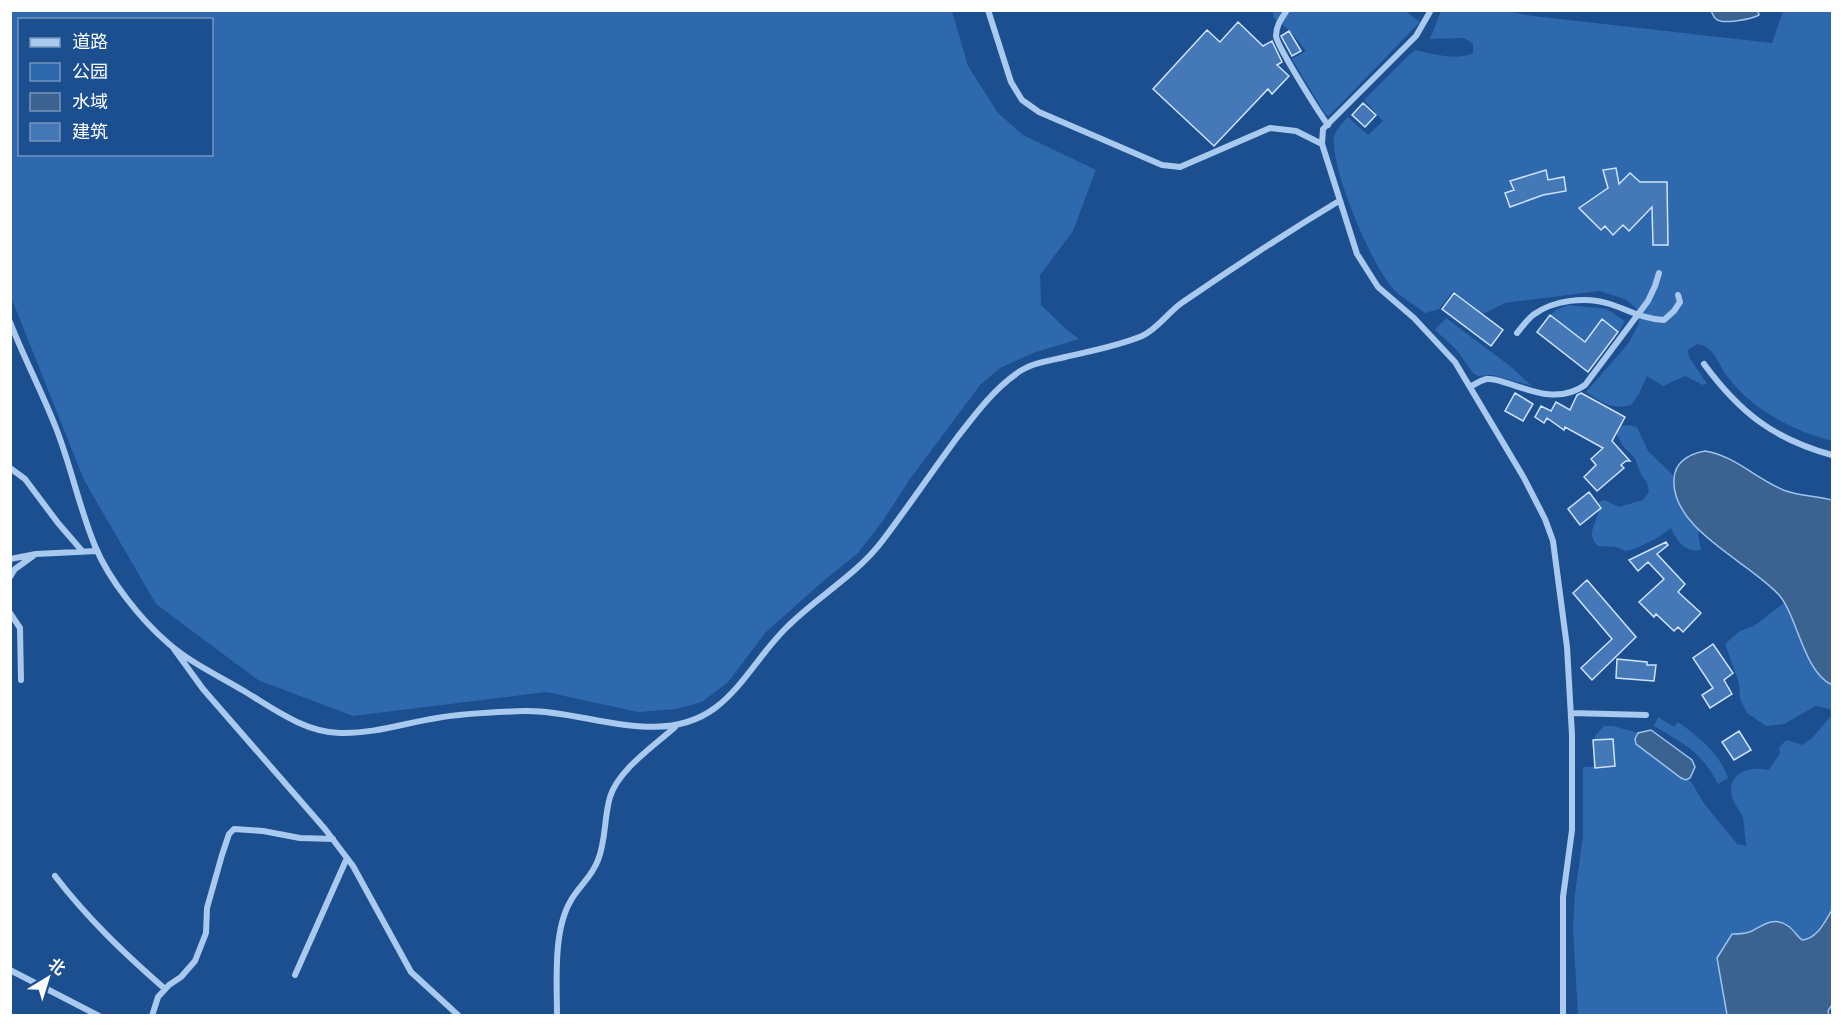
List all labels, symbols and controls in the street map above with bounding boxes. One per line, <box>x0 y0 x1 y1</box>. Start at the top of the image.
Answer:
legend <box>18 18 213 156</box>
text: 道路 <box>72 31 108 53</box>
text: 公园 <box>72 61 108 83</box>
text: 水域 <box>72 91 108 113</box>
text: 建筑 <box>72 121 108 143</box>
north arrow <box>18 948 78 1008</box>
text: 北 <box>45 954 69 979</box>

